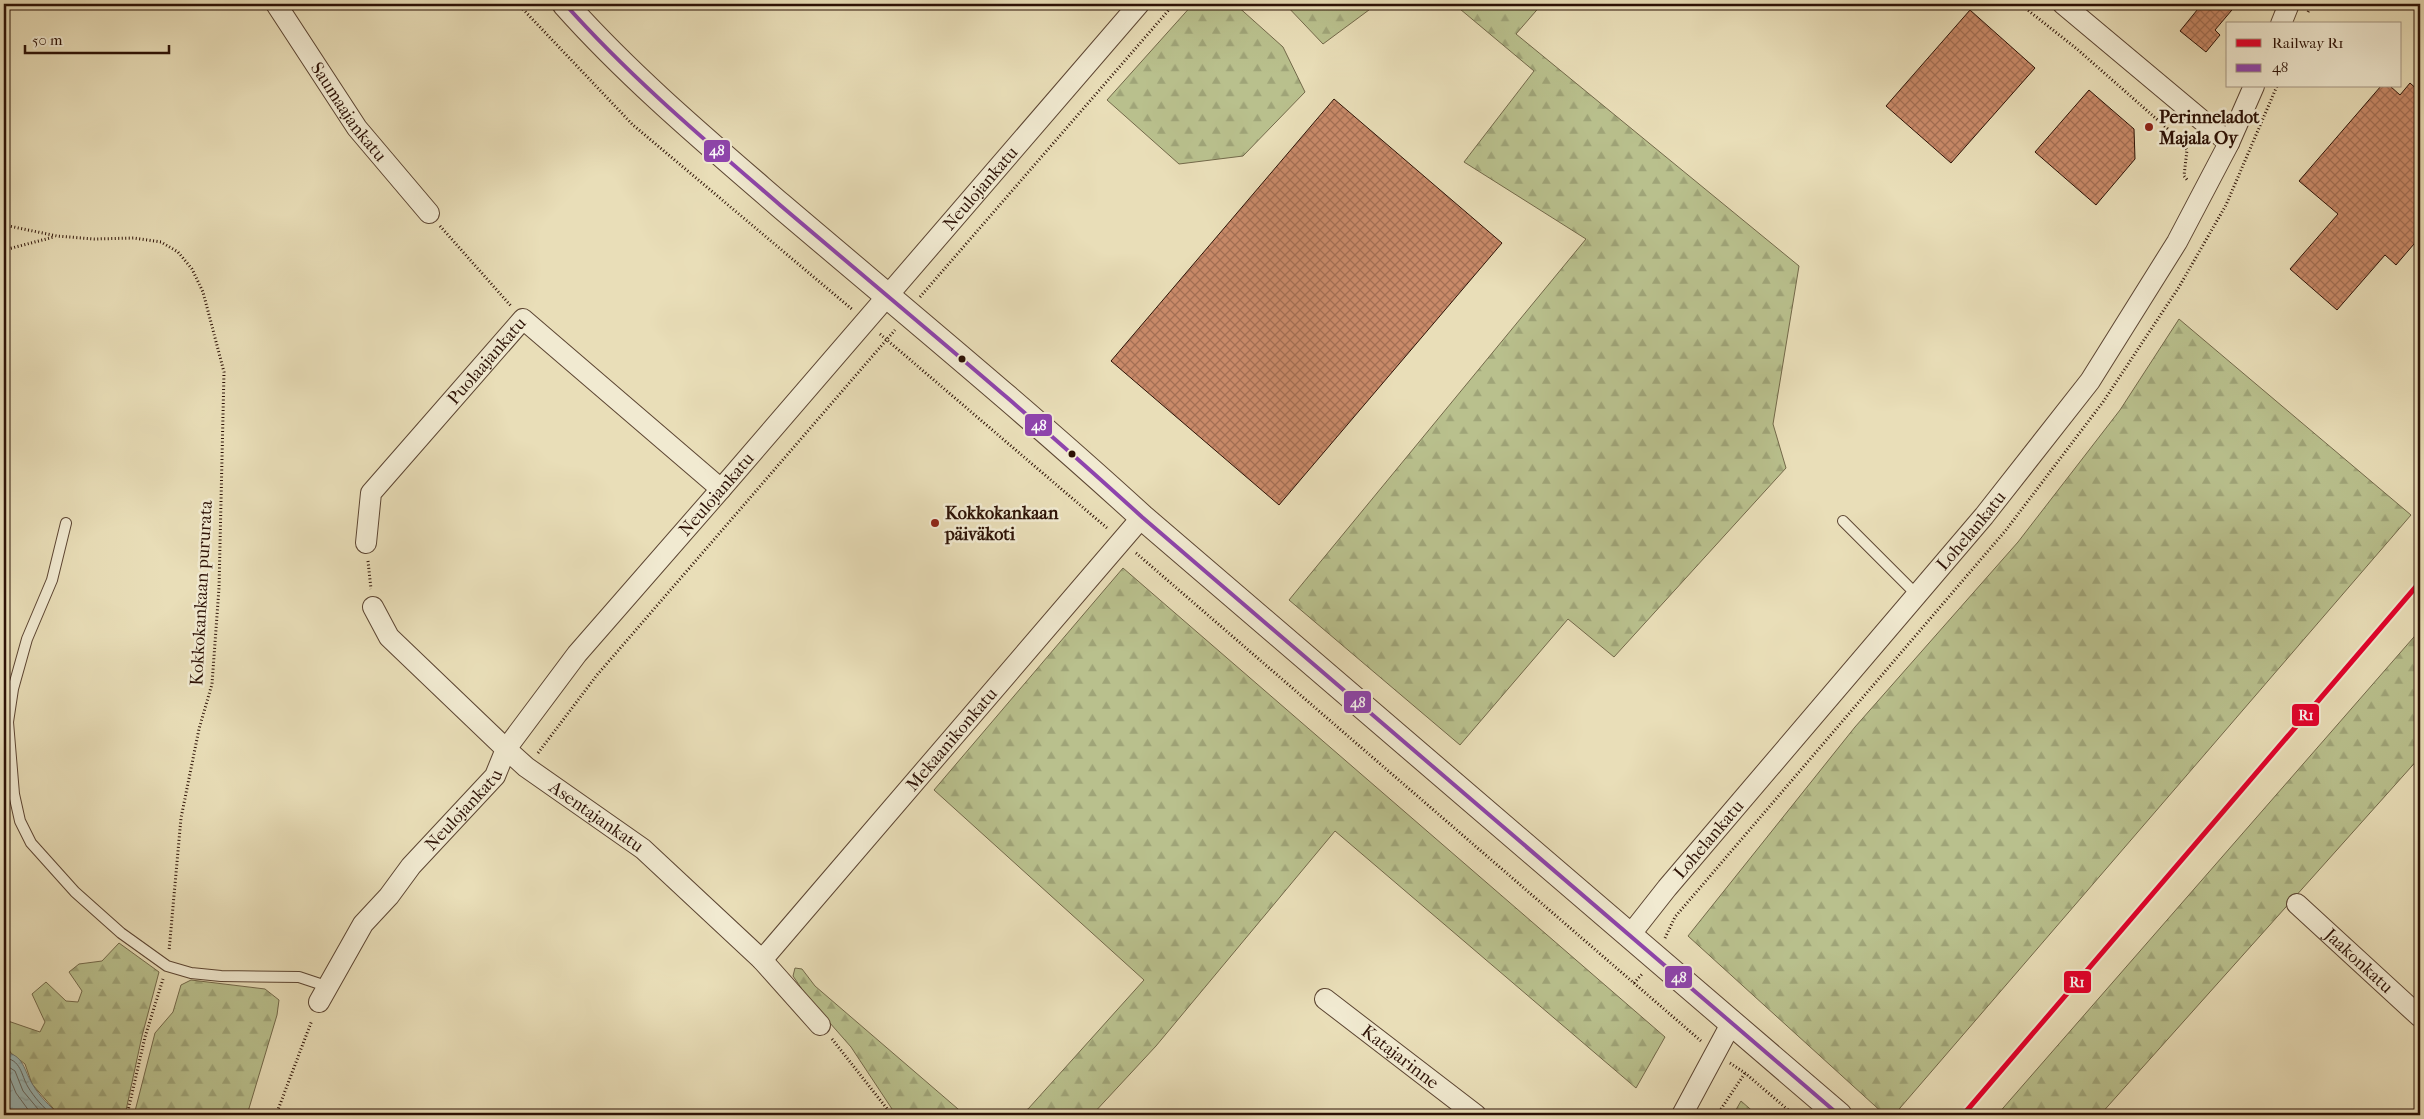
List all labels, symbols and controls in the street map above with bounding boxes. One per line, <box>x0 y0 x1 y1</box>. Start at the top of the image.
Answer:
scale bar <box>25 22 169 54</box>
legend <box>2226 22 2402 88</box>
text: 50 m <box>32 31 63 49</box>
text: Railway R1 <box>2272 34 2344 52</box>
street label: Saumaajankatu <box>306 58 391 166</box>
text: 48 <box>2272 58 2288 76</box>
place label: Perinneladot Majala Oy <box>2158 107 2260 149</box>
marker: Perinneladot Majala Oy <box>2143 121 2155 133</box>
line badge: 48 <box>703 139 731 163</box>
text: 48 <box>708 142 725 159</box>
street label: Neulojankatu <box>939 142 1023 235</box>
street label: Puolaajankatu <box>443 313 531 409</box>
unlabelled marker <box>957 354 967 364</box>
line badge: 48 <box>1024 413 1053 437</box>
text: 48 <box>1030 417 1047 434</box>
street label: Neulojankatu <box>675 448 759 541</box>
unlabelled marker <box>1067 449 1077 459</box>
street label: Lohelankatu <box>1932 487 2010 575</box>
street label: Kokkokankaan pururata <box>186 499 217 686</box>
place label: Kokkokankaan päiväkoti <box>944 503 1059 545</box>
marker: Kokkokankaan päiväkoti <box>929 517 941 529</box>
street label: Mekaanikonkatu <box>902 684 1002 795</box>
line badge: 48 <box>1343 690 1372 714</box>
text: 48 <box>1349 694 1366 711</box>
line badge: R1 <box>2291 703 2320 727</box>
text: R1 <box>2298 707 2314 724</box>
street label: Neulojankatu <box>421 767 507 855</box>
street label: Asentajankatu <box>544 776 647 857</box>
street label: Lohelankatu <box>1670 796 1748 883</box>
street label: Jaakonkatu <box>2318 923 2397 998</box>
line badge: 48 <box>1664 965 1693 989</box>
text: 48 <box>1670 969 1687 986</box>
line badge: R1 <box>2063 970 2092 994</box>
text: R1 <box>2069 974 2085 991</box>
street label: Katajarinne <box>1357 1021 1443 1094</box>

